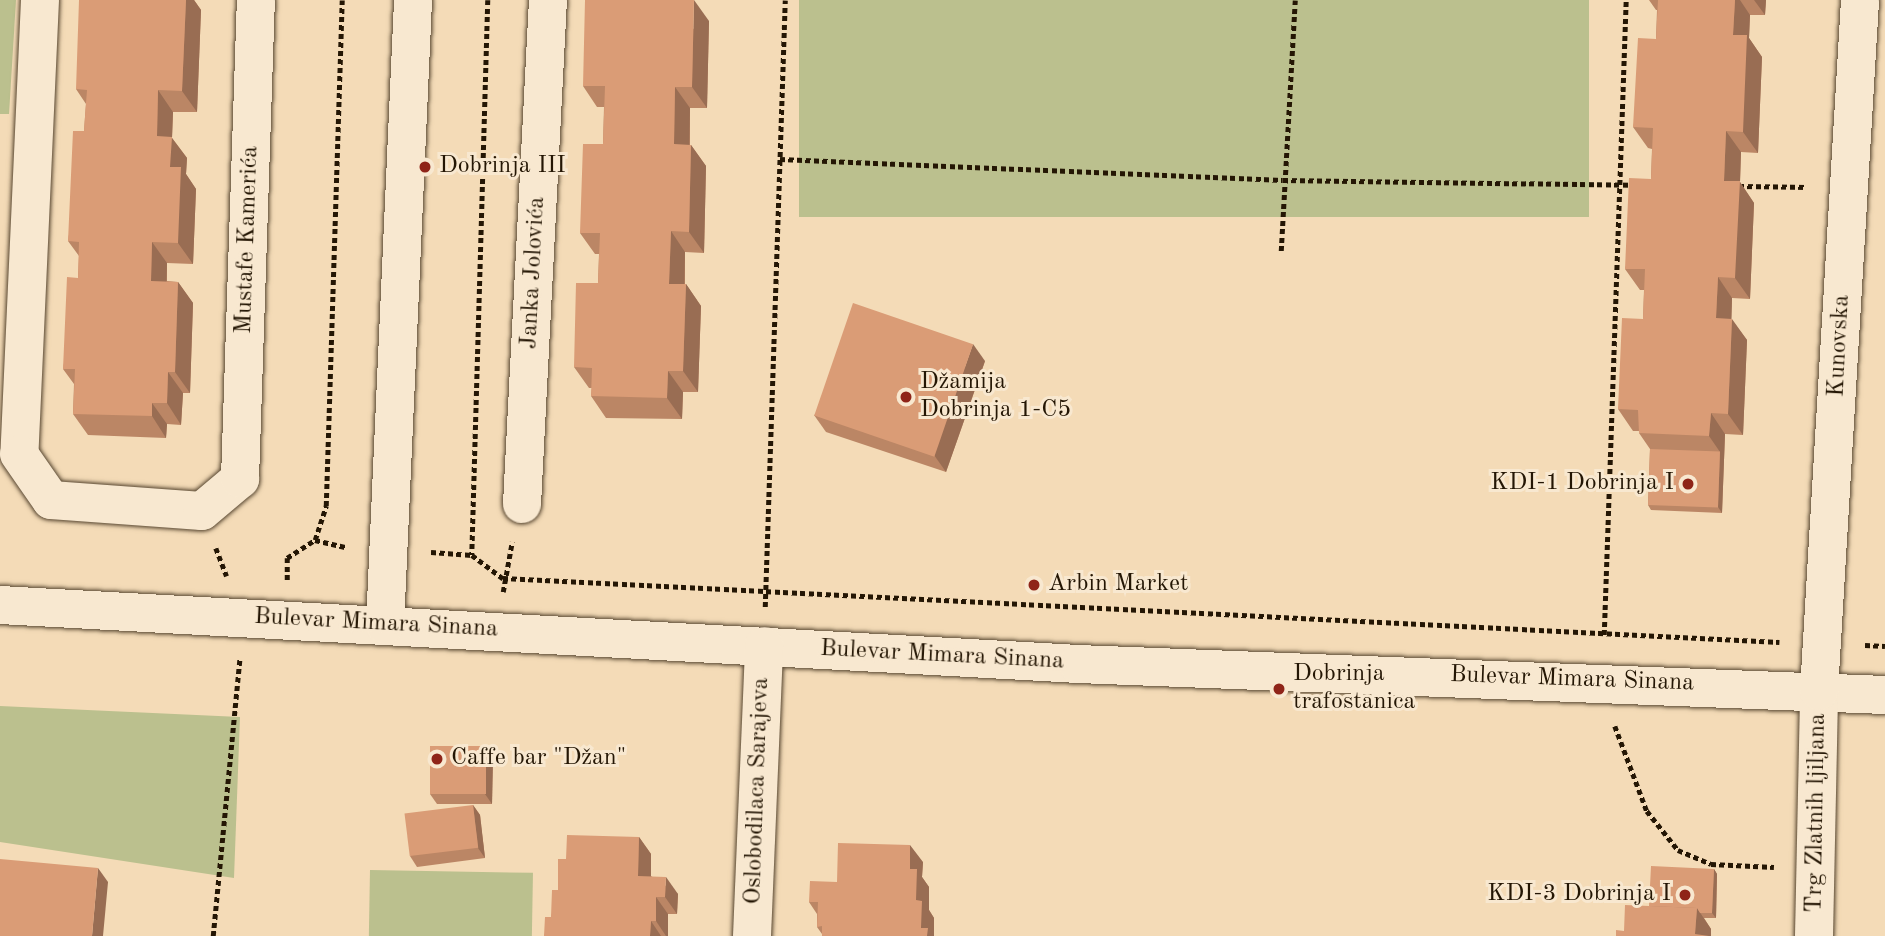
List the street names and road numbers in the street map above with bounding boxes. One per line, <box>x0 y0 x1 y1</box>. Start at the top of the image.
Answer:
street label: Mustafe Kamerića <box>230 146 266 334</box>
street label: Janka Jolovića <box>516 196 552 350</box>
street label: Kunovska <box>1823 294 1857 398</box>
street label: Bulevar Mimara Sinana <box>253 603 499 645</box>
street label: Bulevar Mimara Sinana <box>819 635 1065 677</box>
street label: Bulevar Mimara Sinana <box>1449 661 1695 699</box>
street label: Oslobodilaca Sarajeva <box>740 677 776 905</box>
street label: Trg Zlatnih ljiljana <box>1801 713 1833 913</box>

